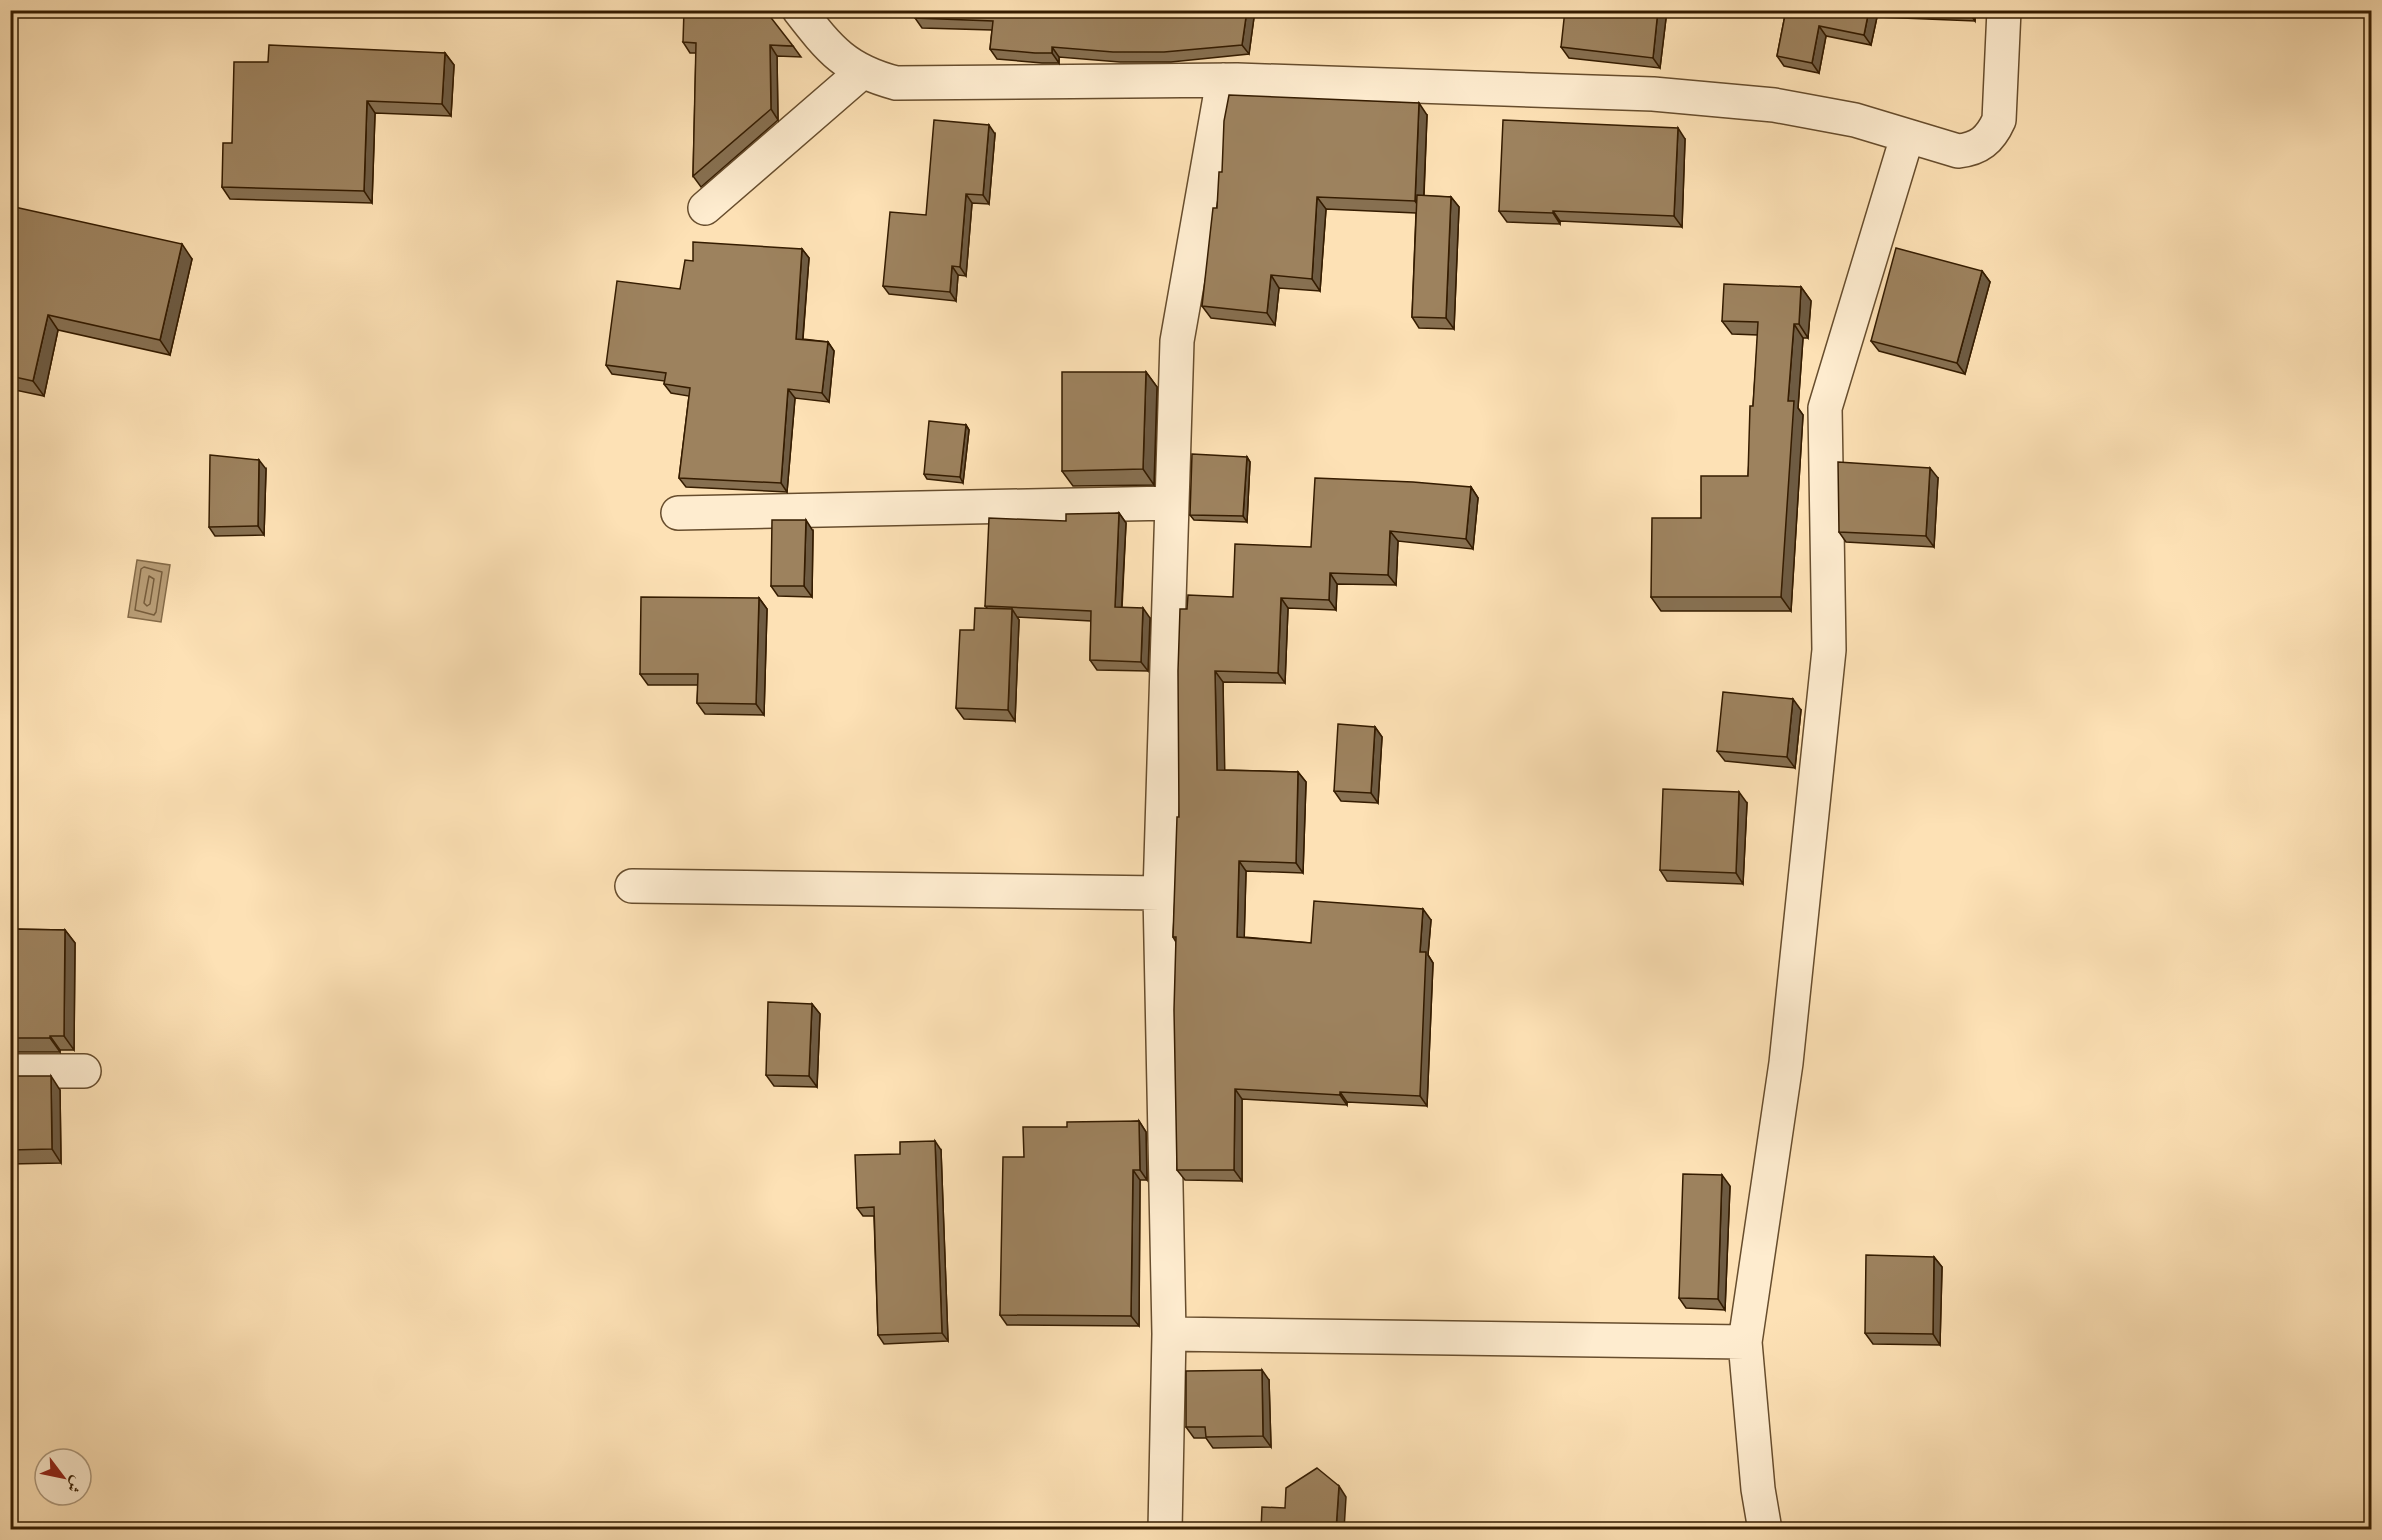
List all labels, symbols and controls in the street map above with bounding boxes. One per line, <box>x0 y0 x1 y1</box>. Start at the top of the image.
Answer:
north arrow <box>33 1447 93 1507</box>
text: ش <box>62 1472 88 1496</box>

